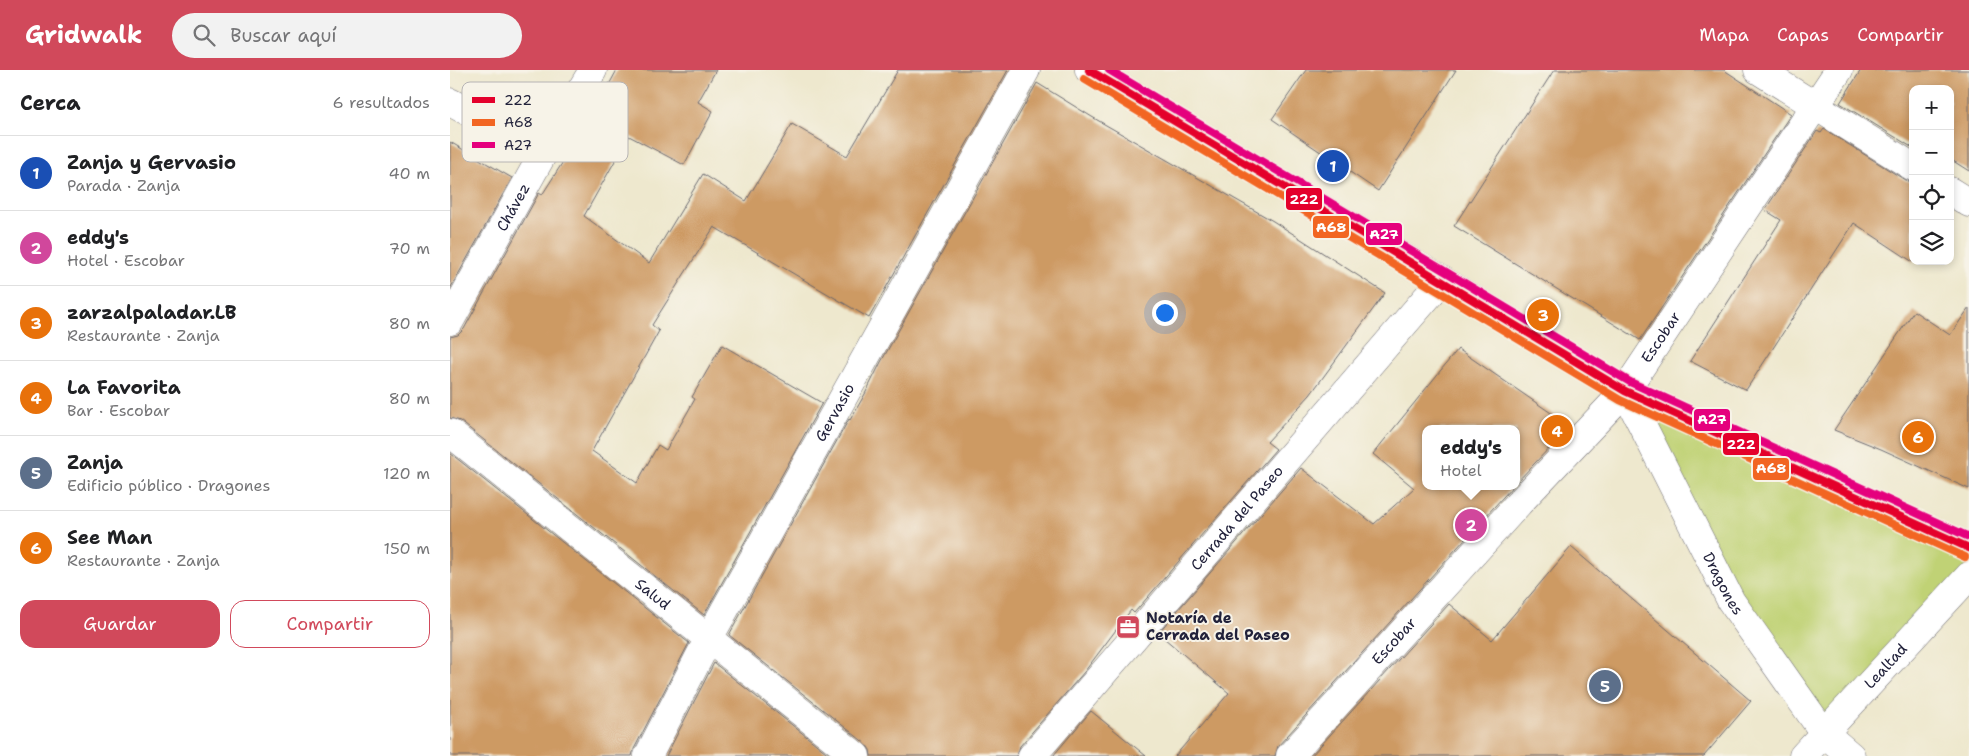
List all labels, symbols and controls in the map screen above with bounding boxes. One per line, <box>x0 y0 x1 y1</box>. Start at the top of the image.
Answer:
search box <box>172 13 522 58</box>
text: Gridwalk <box>25 19 142 51</box>
icon: search <box>190 21 218 49</box>
text: Buscar aquí <box>230 23 337 48</box>
text: Mapa <box>1699 23 1749 47</box>
text: Capas <box>1777 23 1829 47</box>
text: Compartir <box>1857 23 1944 47</box>
legend <box>462 82 628 162</box>
map controls <box>1909 85 1954 265</box>
button: + <box>1909 85 1954 130</box>
text: Cerca <box>20 89 81 117</box>
text: 222 <box>504 91 532 109</box>
text: 6 resultados <box>332 92 430 113</box>
text: A68 <box>504 113 533 131</box>
button: − <box>1909 130 1954 175</box>
text: A27 <box>504 136 532 154</box>
pin: 1 <box>1317 147 1349 185</box>
text: Zanja y Gervasio <box>67 150 236 175</box>
text: 1 <box>32 163 40 184</box>
text: 40 m <box>388 163 430 184</box>
text: Parada · Zanja <box>67 175 180 196</box>
button: locate <box>1909 175 1954 220</box>
street label: Chávez <box>492 180 535 235</box>
line badge: 222 <box>1285 187 1323 211</box>
text: 222 <box>1289 190 1319 208</box>
line badge: A68 <box>1312 215 1350 239</box>
text: A68 <box>1316 218 1346 236</box>
button: layers <box>1909 220 1954 265</box>
line badge: A27 <box>1365 222 1403 246</box>
text: eddy's <box>67 225 129 250</box>
text: A27 <box>1369 225 1399 243</box>
text: 2 <box>30 238 42 259</box>
text: 70 m <box>389 238 430 259</box>
text: Hotel · Escobar <box>67 250 185 271</box>
pin: 3 <box>1527 296 1559 334</box>
text: zarzalpaladar.LB <box>67 300 236 325</box>
your location <box>1152 300 1178 326</box>
street label: Escobar <box>1637 308 1685 367</box>
text: 3 <box>30 313 42 334</box>
text: 80 m <box>389 313 430 334</box>
text: Restaurante · Zanja <box>67 325 220 346</box>
text: La Favorita <box>67 375 181 400</box>
street label: Gervasio <box>811 380 859 445</box>
text: 4 <box>30 388 42 409</box>
text: 80 m <box>389 388 430 409</box>
text: Bar · Escobar <box>67 400 170 421</box>
line badge: A27 <box>1693 408 1731 432</box>
text: A27 <box>1697 410 1727 428</box>
pin: 4 <box>1541 412 1573 450</box>
pin: 6 <box>1902 418 1934 456</box>
popup <box>1422 425 1520 490</box>
line badge: 222 <box>1722 432 1760 456</box>
text: eddy's <box>1440 435 1502 460</box>
text: 222 <box>1726 435 1756 453</box>
text: Zanja <box>67 450 123 475</box>
line badge: A68 <box>1752 457 1790 481</box>
text: A68 <box>1756 459 1786 477</box>
text: Hotel <box>1440 460 1481 481</box>
street label: Cerrada del Paseo <box>1186 461 1288 575</box>
text: 5 <box>31 463 41 484</box>
text: 120 m <box>383 463 430 484</box>
text: Edificio público · Dragones <box>67 475 270 496</box>
pin: 2 <box>1455 506 1487 544</box>
text: See Man <box>67 525 152 550</box>
text: 6 <box>30 538 42 559</box>
text: 150 m <box>383 538 430 559</box>
street label: Dragones <box>1698 549 1748 619</box>
text: Restaurante · Zanja <box>67 550 220 571</box>
street label: Salud <box>631 574 675 615</box>
button: Guardar <box>20 600 220 648</box>
button: Compartir <box>230 600 430 648</box>
place label: Notaría de Cerrada del Paseo <box>1146 608 1290 645</box>
street label: Escobar <box>1367 613 1421 669</box>
office icon: Notaría de Cerrada del Paseo <box>1115 614 1141 640</box>
street label: Lealtad <box>1860 639 1912 693</box>
pin: 5 <box>1589 667 1621 705</box>

